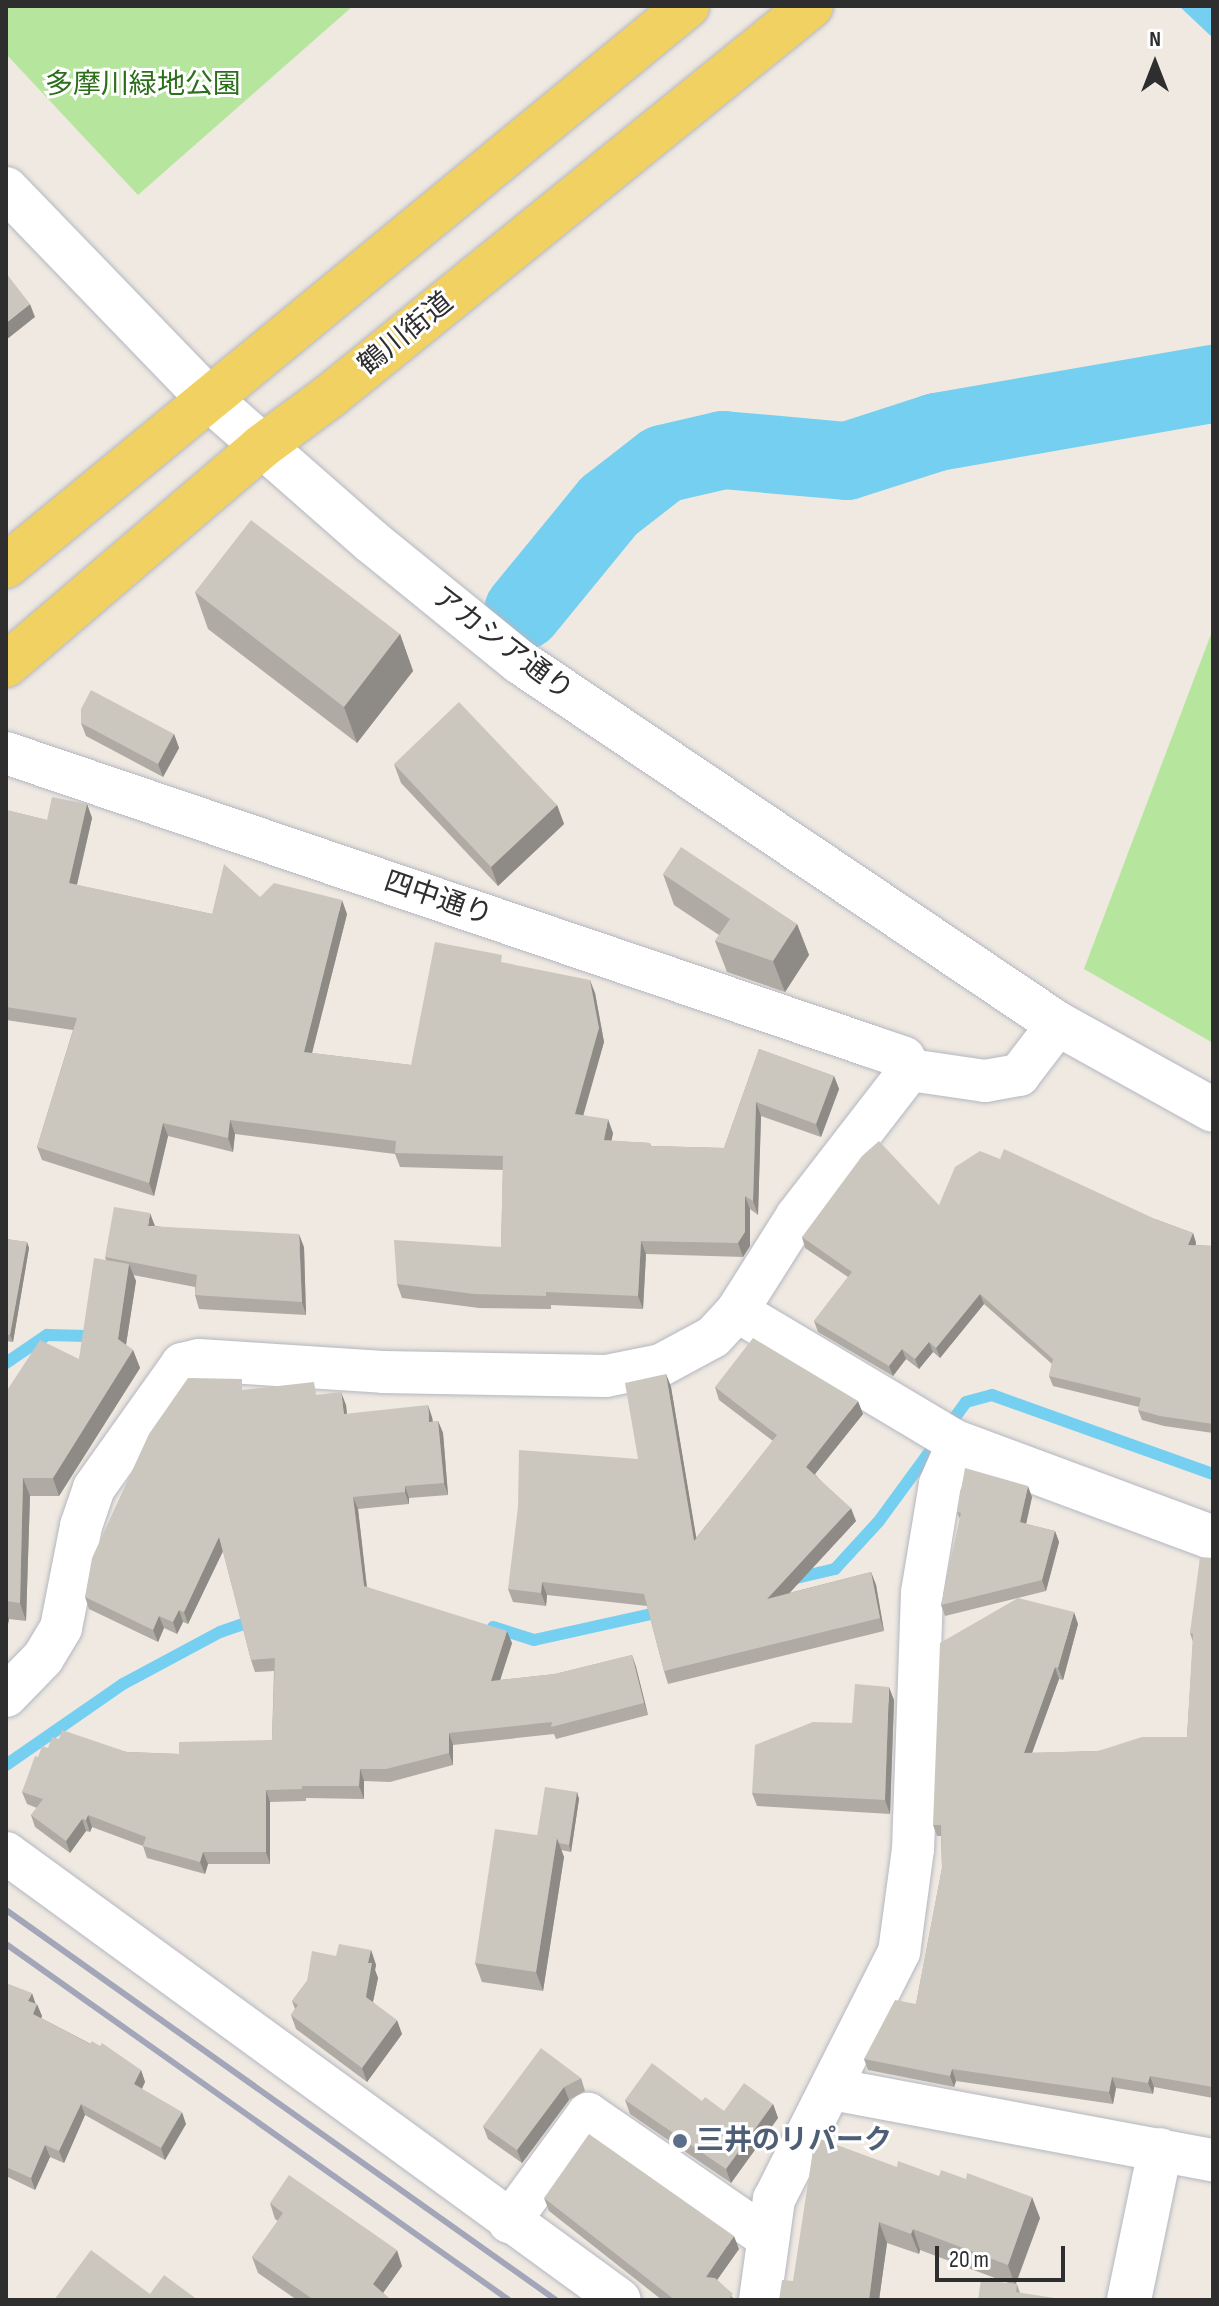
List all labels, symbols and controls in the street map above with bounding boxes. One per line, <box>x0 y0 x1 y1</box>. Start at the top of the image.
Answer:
north arrow <box>1115 24 1195 104</box>
text: N <box>1149 26 1161 53</box>
park label: 多摩川緑地公園 <box>45 68 241 102</box>
street label: 鶴川街道 <box>352 286 460 382</box>
street label: アカシア通り <box>425 580 579 708</box>
street label: 四中通り <box>380 865 496 933</box>
place label: 三井のリパーク <box>696 2124 892 2158</box>
marker: 三井のリパーク <box>671 2132 689 2150</box>
scale bar <box>939 2230 1069 2280</box>
text: 20 m <box>949 2245 989 2274</box>

